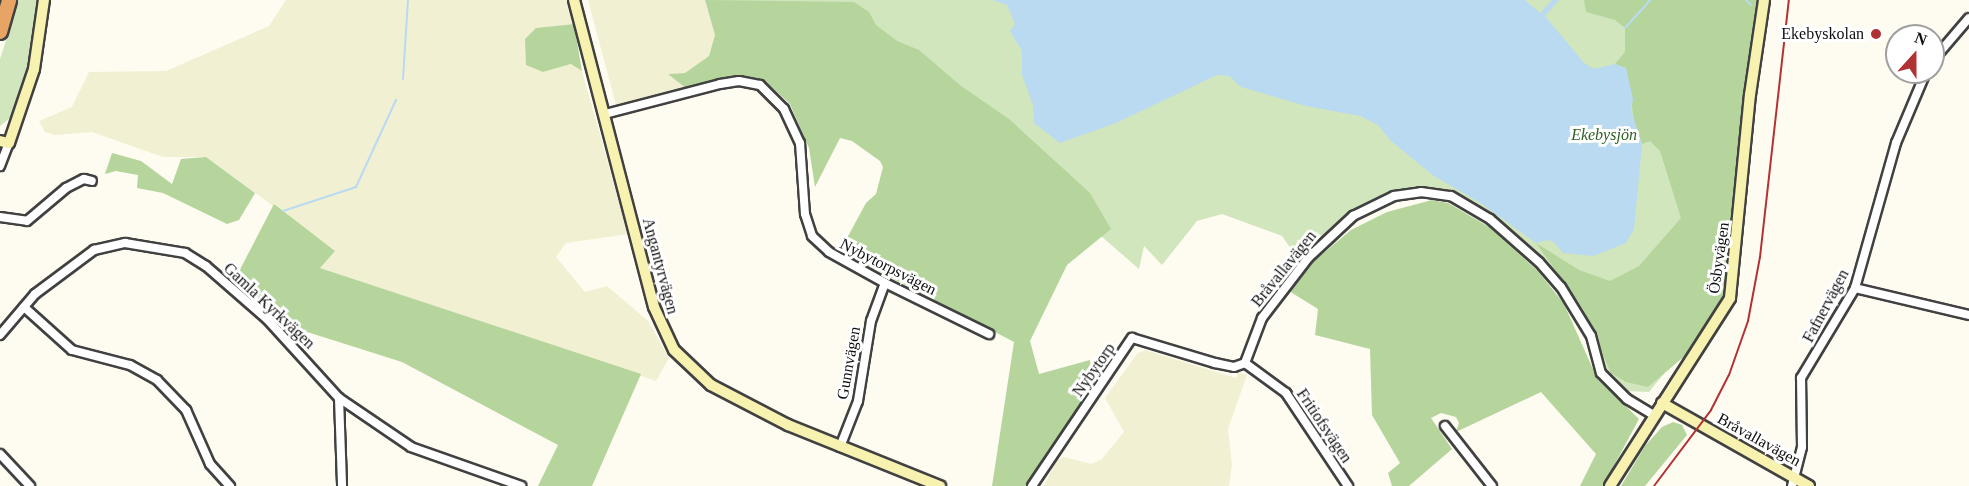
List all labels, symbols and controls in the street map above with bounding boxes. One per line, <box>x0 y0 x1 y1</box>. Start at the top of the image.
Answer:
place label: Ekebyskolan <box>1781 24 1864 44</box>
north arrow <box>1885 24 1945 84</box>
marker: Ekebyskolan <box>1869 27 1883 41</box>
text: N <box>1912 29 1929 49</box>
park label: Ekebysjön <box>1571 125 1637 145</box>
street label: Angantyrvägen <box>638 216 682 316</box>
street label: Ösbyvägen <box>1704 221 1734 295</box>
street label: Bråvallavägen <box>1247 227 1321 311</box>
street label: Nybytorpsvägen <box>837 234 939 300</box>
street label: Gamla Kyrkvägen <box>219 259 319 353</box>
street label: Fafnervägen <box>1799 266 1853 346</box>
street label: Gunnvägen <box>833 325 865 401</box>
street label: Nybytorp <box>1069 339 1119 401</box>
street label: Fritiofsvägen <box>1292 385 1356 467</box>
street label: Bråvallavägen <box>1714 409 1804 471</box>

